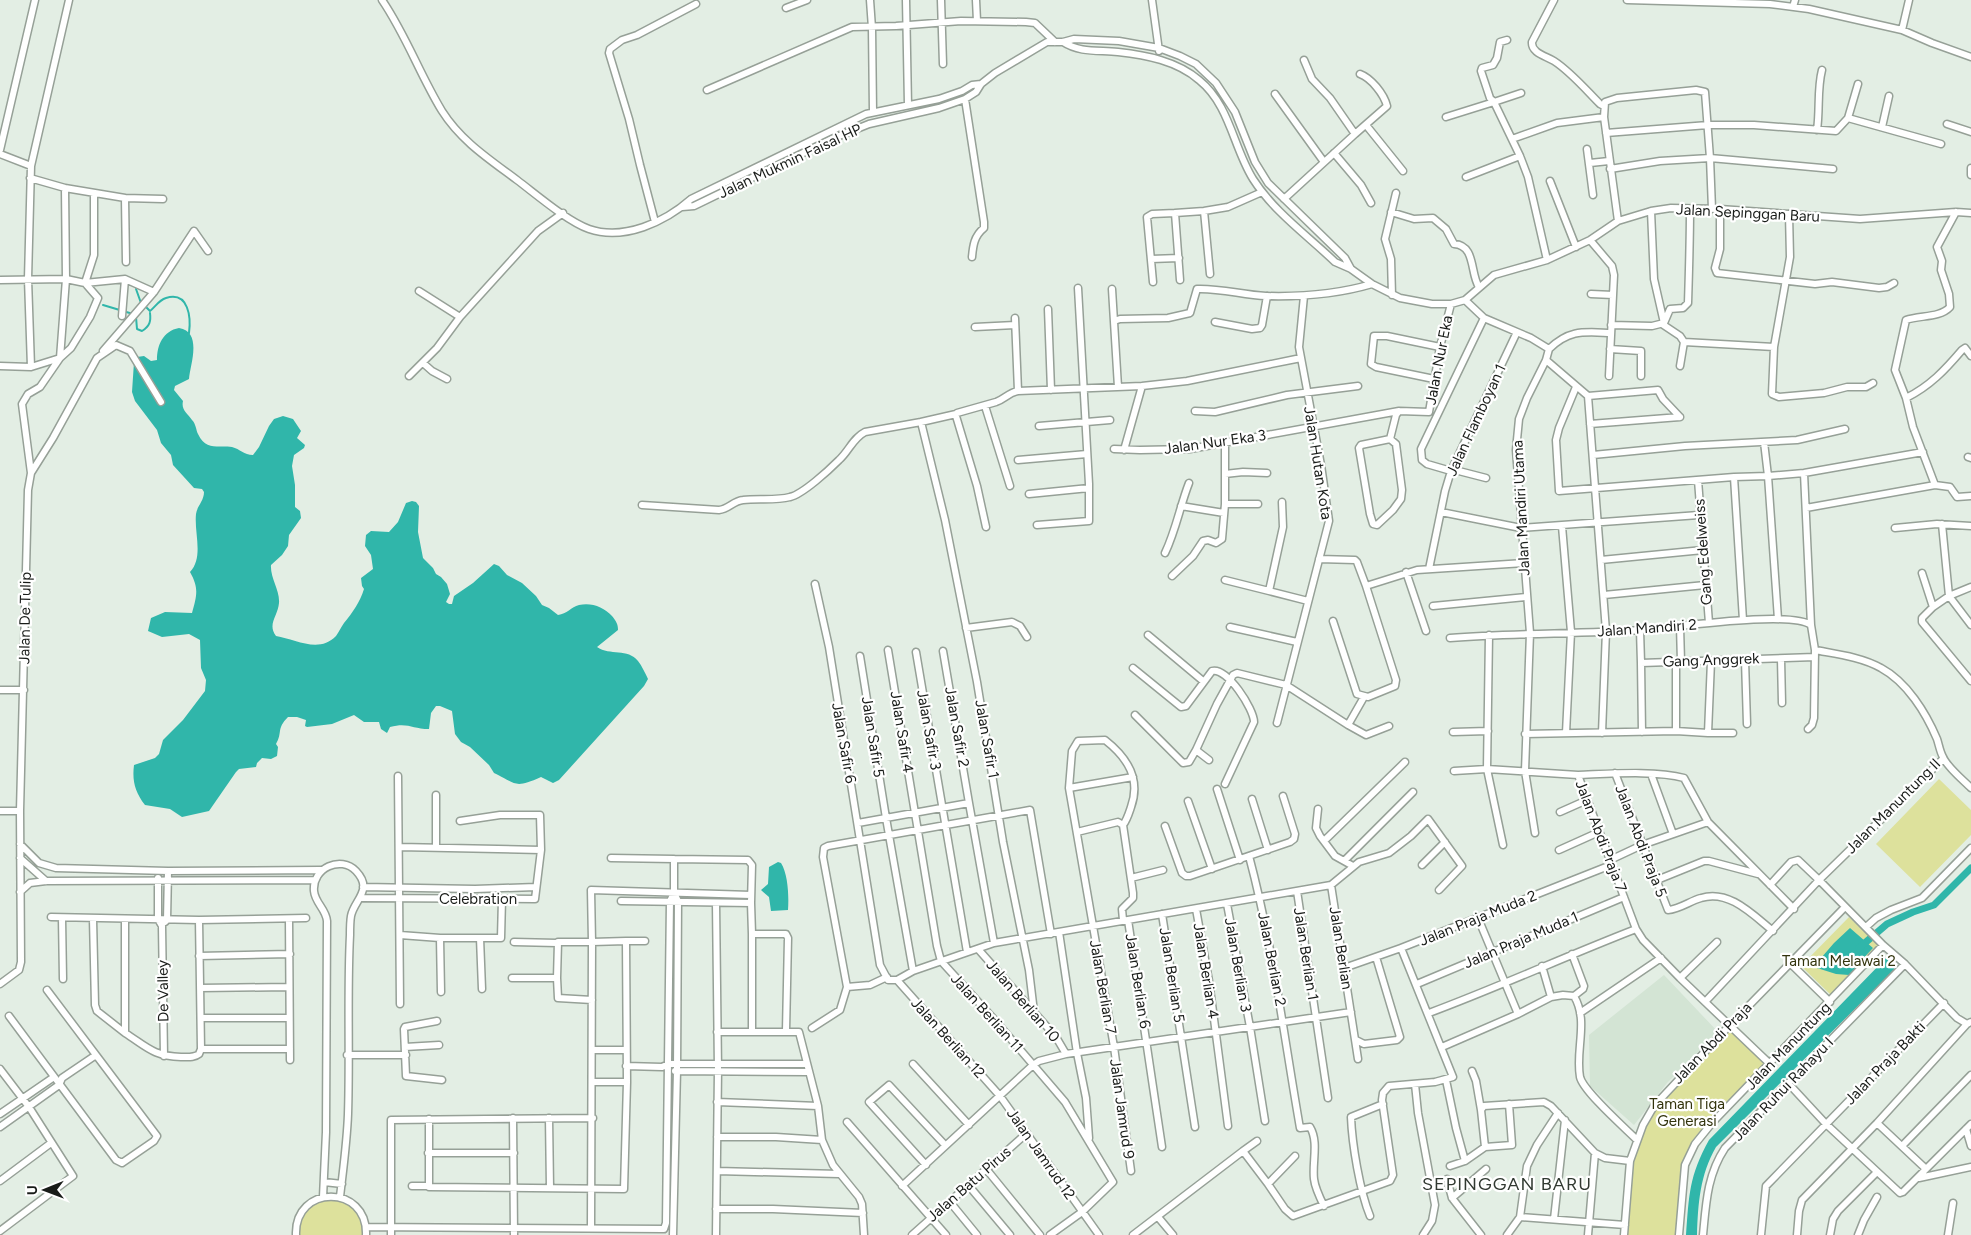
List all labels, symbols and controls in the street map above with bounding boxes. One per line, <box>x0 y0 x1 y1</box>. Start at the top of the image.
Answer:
street label: Jalan Mukmin Faisal HP <box>716 120 865 202</box>
street label: Jalan Sepinggan Baru <box>1676 200 1820 226</box>
street label: Jalan Nur Eka <box>1422 314 1456 406</box>
street label: Jalan Flamboyan 1 <box>1442 361 1510 479</box>
street label: Jalan Hutan Kota <box>1300 405 1336 521</box>
street label: Jalan Nur Eka 3 <box>1163 426 1267 458</box>
street label: Jalan Mandiri Utama <box>1508 440 1534 576</box>
street label: Gang Edelweiss <box>1690 498 1716 606</box>
street label: Jalan De Tulip <box>15 572 35 664</box>
street label: Jalan Mandiri 2 <box>1596 616 1698 640</box>
street label: Gang Anggrek <box>1662 649 1760 671</box>
street label: Jalan Safir 2 <box>941 685 973 769</box>
street label: Jalan Safir 3 <box>913 688 945 772</box>
street label: Jalan Safir 4 <box>887 690 917 774</box>
street label: Jalan Safir 5 <box>858 695 888 779</box>
street label: Jalan Safir 1 <box>971 698 1003 780</box>
street label: Jalan Safir 6 <box>828 701 860 785</box>
street label: Jalan Manuntung II <box>1842 755 1944 857</box>
street label: Jalan Abdi Praja 7 <box>1571 778 1631 894</box>
street label: Jalan Abdi Praja 5 <box>1611 782 1671 900</box>
street label: Jalan Praja Muda 2 <box>1417 886 1539 950</box>
street label: Celebration <box>439 890 517 908</box>
street label: Jalan Berlian <box>1326 905 1356 991</box>
street label: Jalan Berlian 1 <box>1290 906 1322 1002</box>
street label: Jalan Praja Muda 1 <box>1461 908 1581 972</box>
street label: Jalan Berlian 2 <box>1254 910 1290 1008</box>
street label: Jalan Berlian 3 <box>1221 916 1255 1014</box>
street label: Jalan Berlian 4 <box>1190 922 1222 1020</box>
street label: Jalan Berlian 5 <box>1156 926 1188 1024</box>
street label: Jalan Berlian 6 <box>1122 932 1154 1030</box>
street label: Jalan Berlian 7 <box>1086 938 1120 1036</box>
park label: Taman Melawai 2 <box>1782 952 1896 970</box>
street label: Jalan Berlian 10 <box>982 956 1064 1046</box>
street label: De Valley <box>153 960 173 1022</box>
street label: Jalan Berlian 11 <box>947 970 1027 1056</box>
street label: Jalan Berlian 12 <box>907 994 989 1082</box>
street label: Jalan Abdi Praja <box>1669 998 1755 1088</box>
street label: Jalan Manuntung <box>1742 998 1834 1094</box>
street label: Jalan Praja Bakti <box>1841 1018 1929 1108</box>
street label: Jalan Ruhui Rahayu I <box>1729 1033 1837 1145</box>
street label: Jalan Jamrud 9 <box>1106 1058 1138 1160</box>
park label: Taman Tiga Generasi <box>1649 1095 1725 1130</box>
street label: Jalan Jamrud 12 <box>1003 1105 1079 1203</box>
street label: Jalan Batu Pirus <box>923 1143 1015 1225</box>
north arrow <box>20 1165 70 1215</box>
district label: SEPINGGAN BARU <box>1422 1173 1592 1195</box>
text: U <box>24 1185 41 1195</box>

